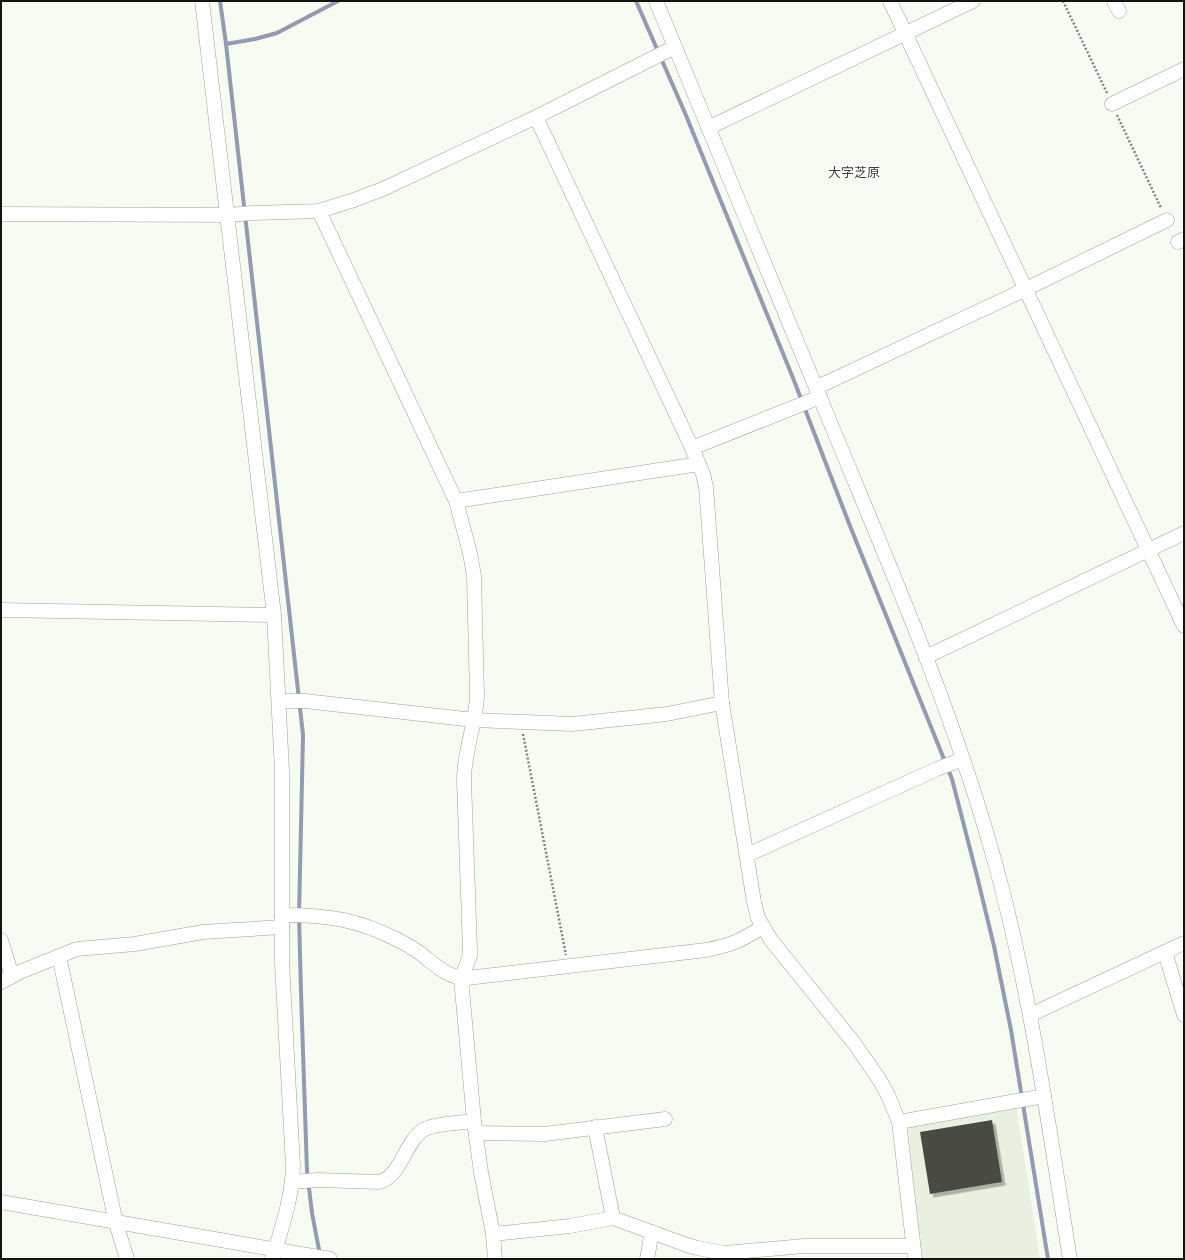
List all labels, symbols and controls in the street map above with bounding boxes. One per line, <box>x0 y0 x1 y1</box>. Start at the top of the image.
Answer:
district label: 大字芝原 <box>828 162 880 182</box>

